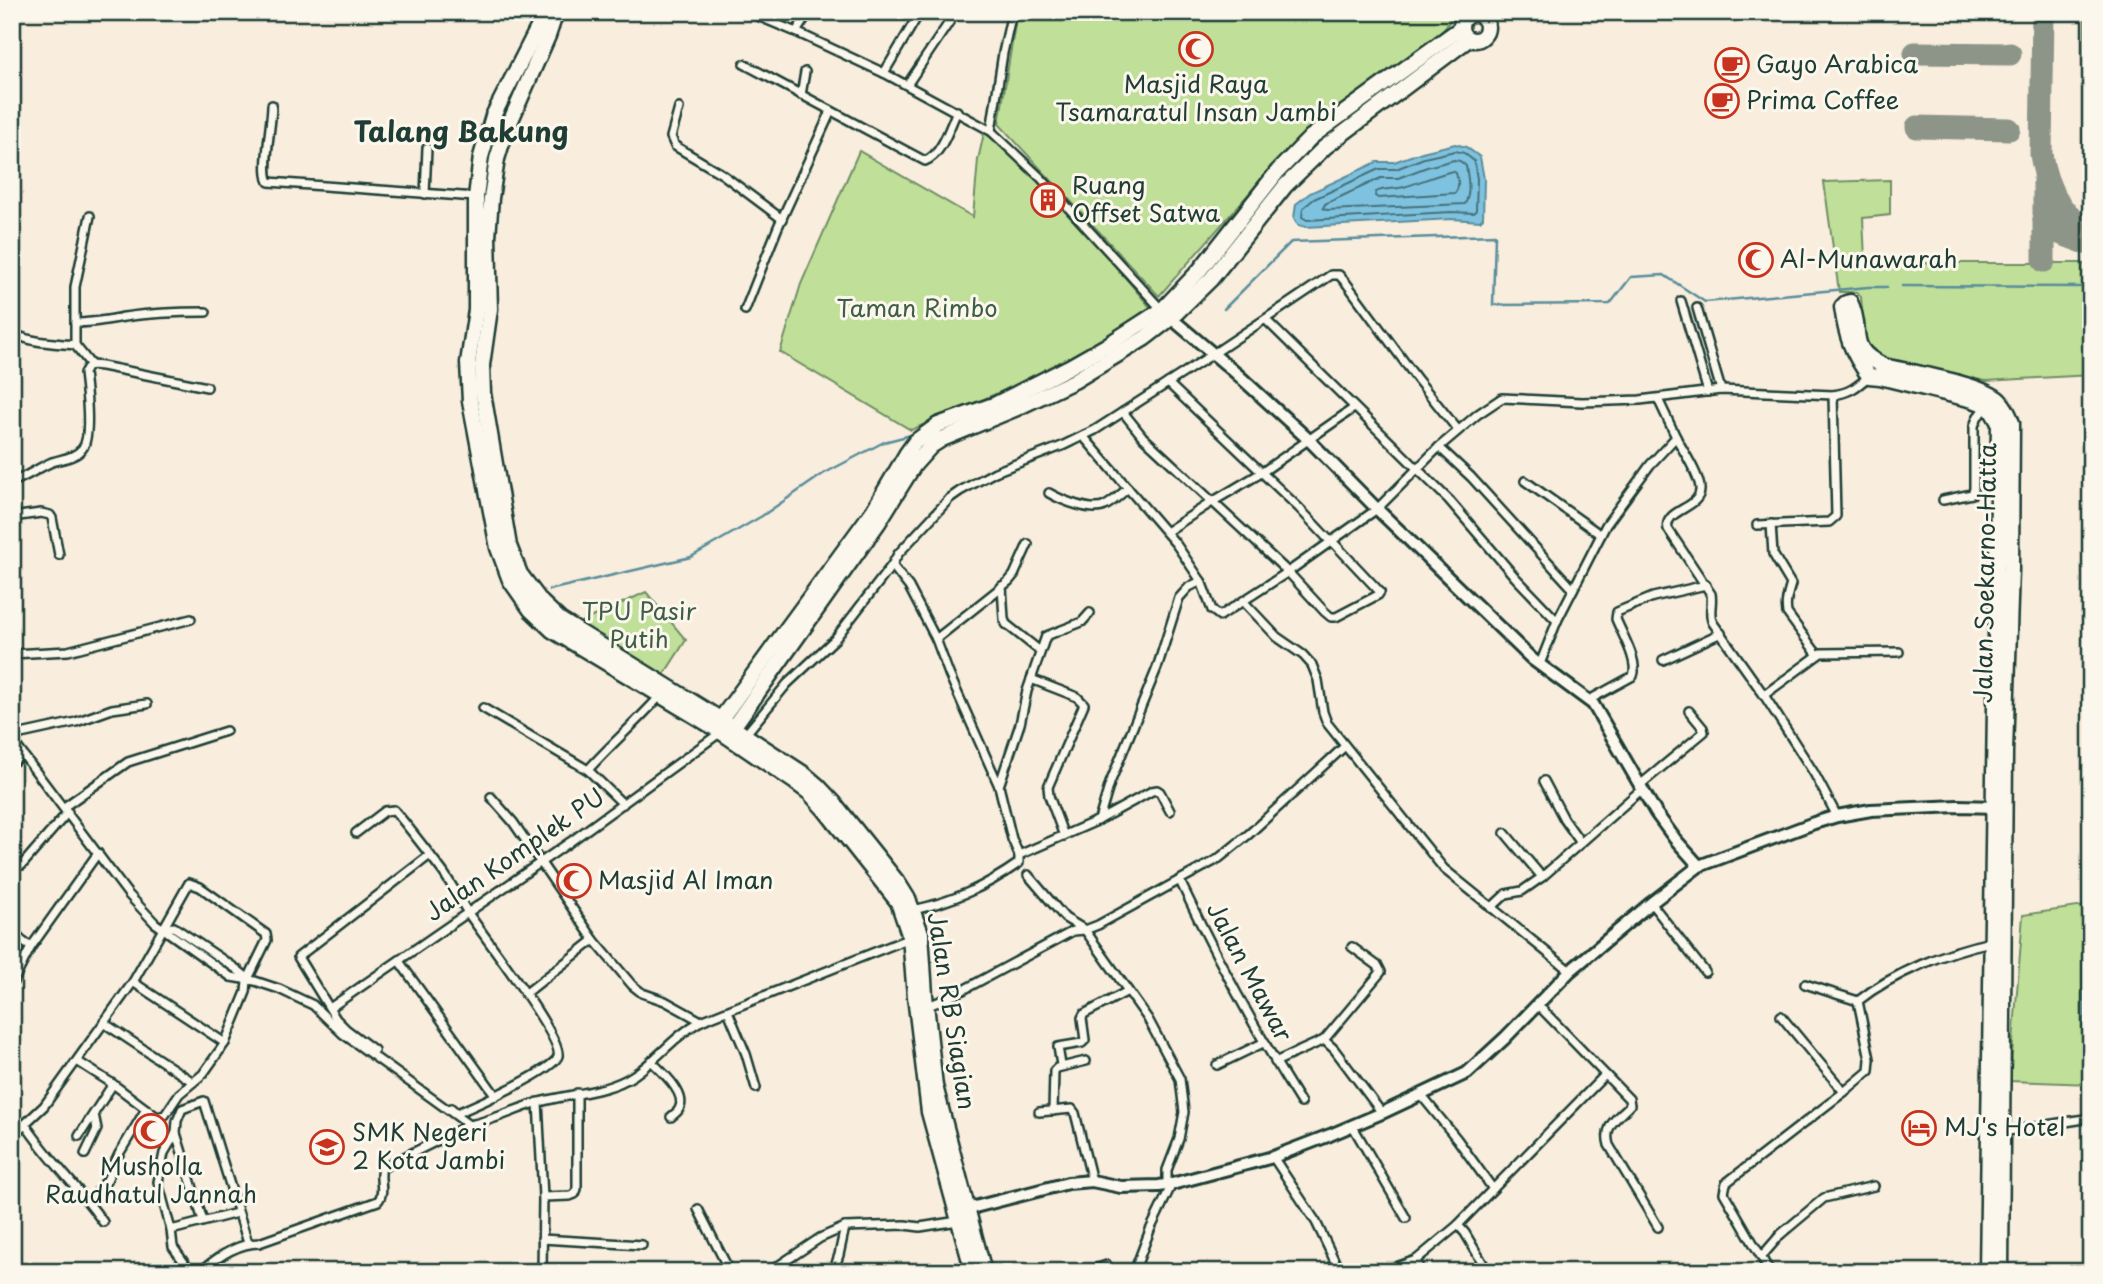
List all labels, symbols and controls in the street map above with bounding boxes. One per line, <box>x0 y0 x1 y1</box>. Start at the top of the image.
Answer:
mosque icon: Masjid Raya Tsamaratul Insan Jambi <box>1177 30 1215 68</box>
place label: Gayo Arabica <box>1756 45 1918 81</box>
cafe icon: Gayo Arabica <box>1713 46 1751 84</box>
place label: Masjid Raya Tsamaratul Insan Jambi <box>1055 65 1337 129</box>
place label: Prima Coffee <box>1746 81 1899 117</box>
cafe icon: Prima Coffee <box>1703 82 1741 120</box>
district label: Talang Bakung <box>353 109 569 152</box>
place label: Ruang Offset Satwa <box>1072 166 1220 230</box>
building icon: Ruang Offset Satwa <box>1029 181 1067 219</box>
place label: Al-Munawarah <box>1780 240 1957 276</box>
mosque icon: Al-Munawarah <box>1737 241 1775 279</box>
park label: Taman Rimbo <box>836 289 998 325</box>
street label: Jalan Soekarno-Hatta <box>1964 443 2004 703</box>
park label: TPU Pasir Putih <box>582 592 696 656</box>
street label: Jalan Komplek PU <box>417 778 611 929</box>
place label: Masjid Al Iman <box>598 861 774 897</box>
mosque icon: Masjid Al Iman <box>555 862 593 900</box>
street label: Jalan Mawar <box>1199 895 1303 1048</box>
street label: Jalan RB Siagian <box>920 909 986 1112</box>
place label: MJ's Hotel <box>1944 1108 2065 1144</box>
hotel icon: MJ's Hotel <box>1900 1109 1938 1147</box>
mosque icon: Musholla Raudhatul Jannah <box>132 1112 170 1150</box>
place label: SMK Negeri 2 Kota Jambi <box>352 1113 505 1177</box>
school or university icon: SMK Negeri 2 Kota Jambi <box>308 1128 346 1166</box>
place label: Musholla Raudhatul Jannah <box>45 1147 257 1211</box>

